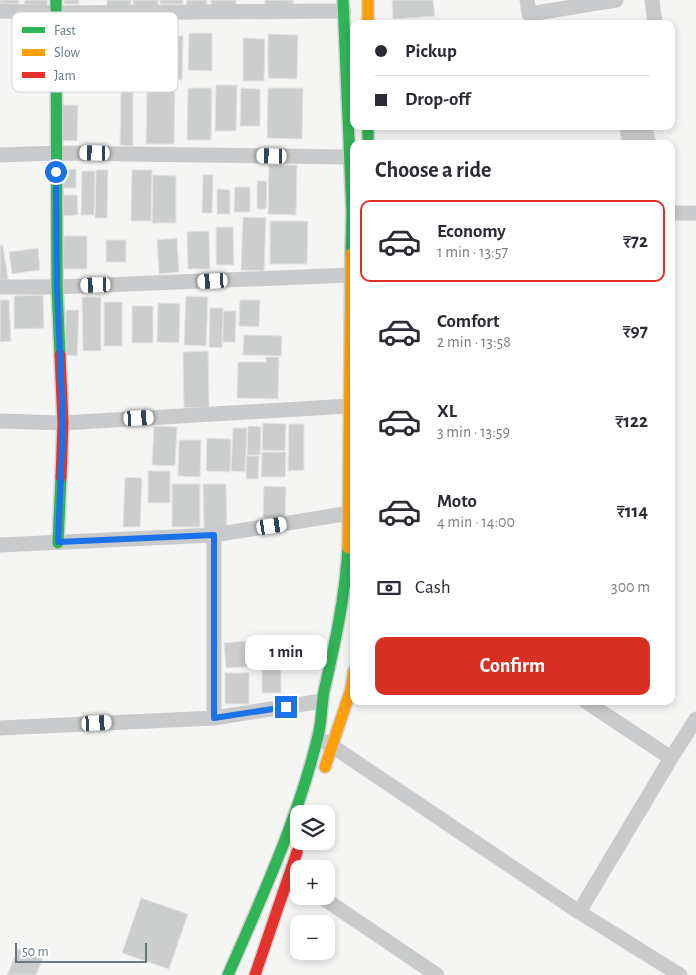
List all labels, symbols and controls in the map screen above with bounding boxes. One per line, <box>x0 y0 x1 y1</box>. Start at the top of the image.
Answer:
legend <box>12 12 178 92</box>
text: Fast <box>54 24 76 38</box>
text: Pickup <box>405 42 457 61</box>
text: Slow <box>54 46 81 60</box>
text: Jam <box>54 69 76 83</box>
text: Drop-off <box>405 90 470 109</box>
car <box>79 145 110 161</box>
car <box>256 148 287 164</box>
text: Choose a ride <box>375 159 491 181</box>
route start <box>45 161 67 183</box>
icon: car <box>377 219 422 264</box>
text: Economy <box>437 222 506 241</box>
text: ₹72 <box>623 232 648 251</box>
text: 1 min · 13:57 <box>437 244 508 260</box>
car <box>197 273 228 289</box>
car <box>80 277 111 293</box>
icon: car <box>377 309 422 354</box>
text: Comfort <box>437 312 499 331</box>
text: ₹97 <box>623 322 648 341</box>
text: 2 min · 13:58 <box>437 334 511 350</box>
icon: car <box>377 399 422 444</box>
text: XL <box>437 402 457 421</box>
car <box>123 410 154 426</box>
text: ₹122 <box>615 412 648 431</box>
text: 3 min · 13:59 <box>437 424 510 440</box>
icon: car <box>377 489 422 534</box>
text: Moto <box>437 492 477 511</box>
text: ₹114 <box>617 502 648 521</box>
text: 4 min · 14:00 <box>437 514 515 530</box>
car <box>256 516 287 536</box>
icon: cash <box>375 574 403 602</box>
text: Cash <box>415 578 451 597</box>
text: 300 m <box>611 579 650 595</box>
callout: 1 min <box>245 634 327 670</box>
button: Confirm <box>375 637 650 695</box>
text: 1 min <box>269 644 303 660</box>
route end <box>275 696 297 718</box>
car <box>81 715 112 731</box>
map controls <box>290 805 335 960</box>
button: layers <box>290 805 335 850</box>
button: + <box>290 860 335 905</box>
button: − <box>290 915 335 960</box>
scale bar <box>15 940 148 963</box>
text: 50 m <box>22 945 49 959</box>

